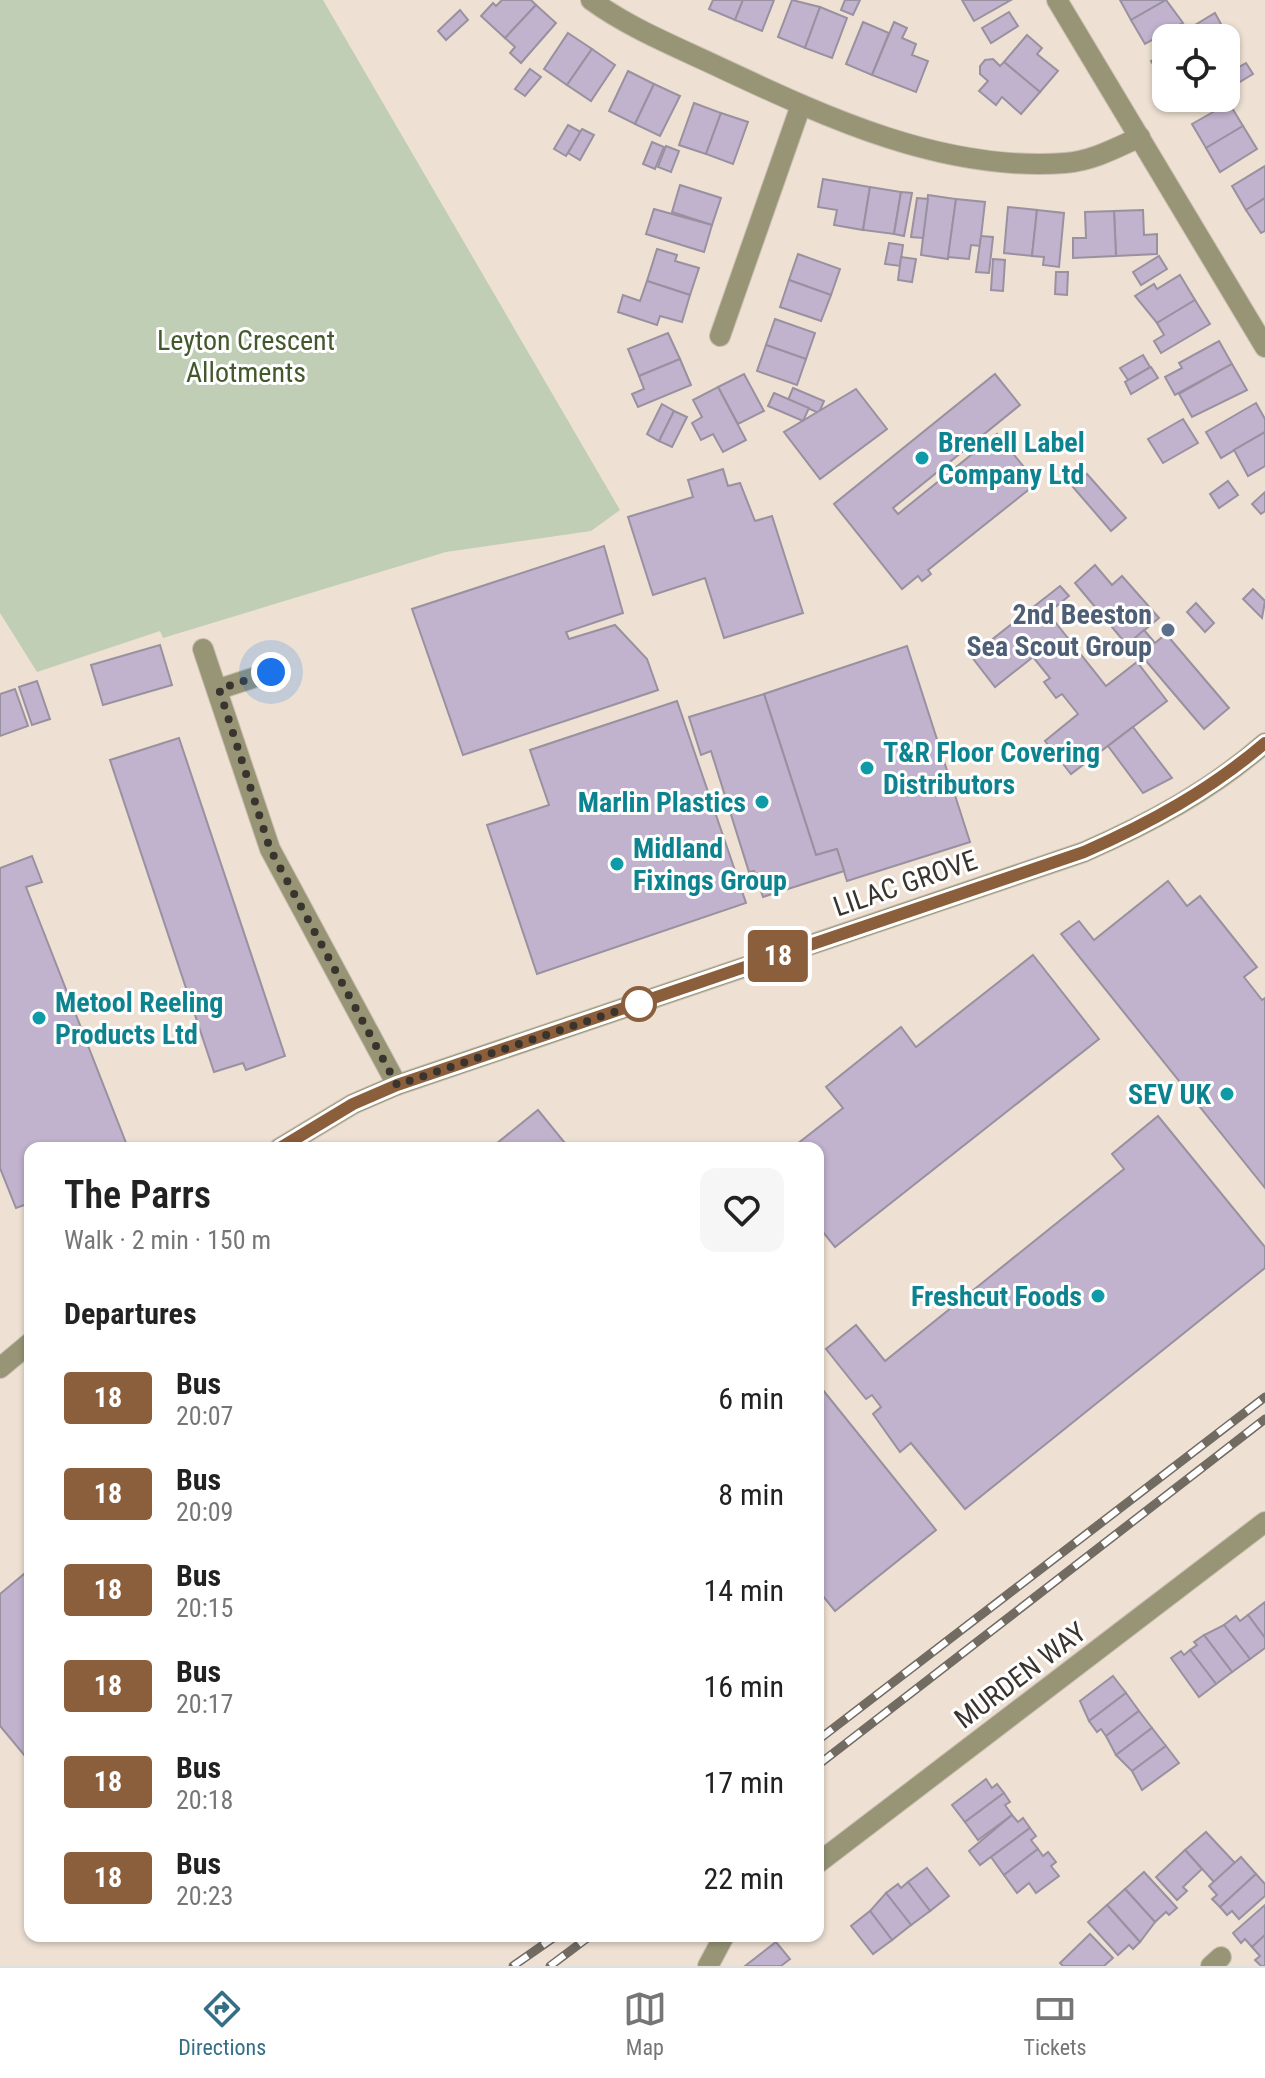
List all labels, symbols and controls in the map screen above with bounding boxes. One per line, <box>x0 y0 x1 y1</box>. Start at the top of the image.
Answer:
map controls <box>1152 24 1240 112</box>
button: locate <box>1152 24 1240 112</box>
park label: Leyton Crescent Allotments <box>157 324 335 389</box>
place label: Brenell Label Company Ltd <box>938 426 1085 491</box>
marker: Brenell Label Company Ltd <box>913 449 931 467</box>
place label: 2nd Beeston Sea Scout Group <box>966 598 1152 663</box>
marker: 2nd Beeston Sea Scout Group <box>1159 621 1177 639</box>
your location <box>251 652 291 692</box>
place label: T&R Floor Covering Distributors <box>883 736 1100 801</box>
marker: T&R Floor Covering Distributors <box>858 759 876 777</box>
place label: Marlin Plastics <box>578 786 746 819</box>
marker: Marlin Plastics <box>753 793 771 811</box>
place label: Midland Fixings Group <box>633 832 787 897</box>
street label: LILAC GROVE <box>829 843 981 923</box>
marker: Midland Fixings Group <box>608 855 626 873</box>
line badge: 18 <box>742 930 814 982</box>
text: 18 <box>764 939 792 972</box>
place label: Metool Reeling Products Ltd <box>55 986 223 1051</box>
unlabelled marker <box>622 987 656 1021</box>
marker: Metool Reeling Products Ltd <box>30 1009 48 1027</box>
place label: SEV UK <box>1128 1078 1212 1111</box>
marker: SEV UK <box>1218 1085 1236 1103</box>
button: heart <box>700 1168 784 1252</box>
text: The Parrs <box>64 1173 211 1217</box>
text: Walk · 2 min · 150 m <box>64 1225 271 1255</box>
place label: Freshcut Foods <box>911 1280 1082 1313</box>
marker: Freshcut Foods <box>1089 1287 1107 1305</box>
text: Departures <box>64 1296 197 1331</box>
text: Bus <box>176 1366 221 1401</box>
text: 18 <box>94 1381 122 1414</box>
text: 6 min <box>718 1381 784 1416</box>
text: 20:07 <box>176 1401 233 1431</box>
text: Bus <box>176 1462 221 1497</box>
text: 18 <box>94 1477 122 1510</box>
text: 8 min <box>718 1477 784 1512</box>
text: 20:09 <box>176 1497 233 1527</box>
text: Bus <box>176 1558 221 1593</box>
text: 18 <box>94 1573 122 1606</box>
text: 14 min <box>703 1573 784 1608</box>
text: 20:15 <box>176 1593 233 1623</box>
street label: MURDEN WAY <box>948 1615 1093 1735</box>
text: Bus <box>176 1654 221 1689</box>
text: 18 <box>94 1669 122 1702</box>
text: 16 min <box>703 1669 784 1704</box>
text: 20:17 <box>176 1689 233 1719</box>
text: Bus <box>176 1750 221 1785</box>
text: 18 <box>94 1765 122 1798</box>
text: 17 min <box>703 1765 784 1800</box>
text: 20:18 <box>176 1785 233 1815</box>
text: Bus <box>176 1846 221 1881</box>
text: 18 <box>94 1861 122 1894</box>
text: 22 min <box>703 1861 784 1896</box>
text: 20:23 <box>176 1881 233 1911</box>
tab: Directions <box>178 1987 266 2060</box>
tab: Map <box>623 1987 667 2060</box>
tab: Tickets <box>1023 1987 1087 2060</box>

